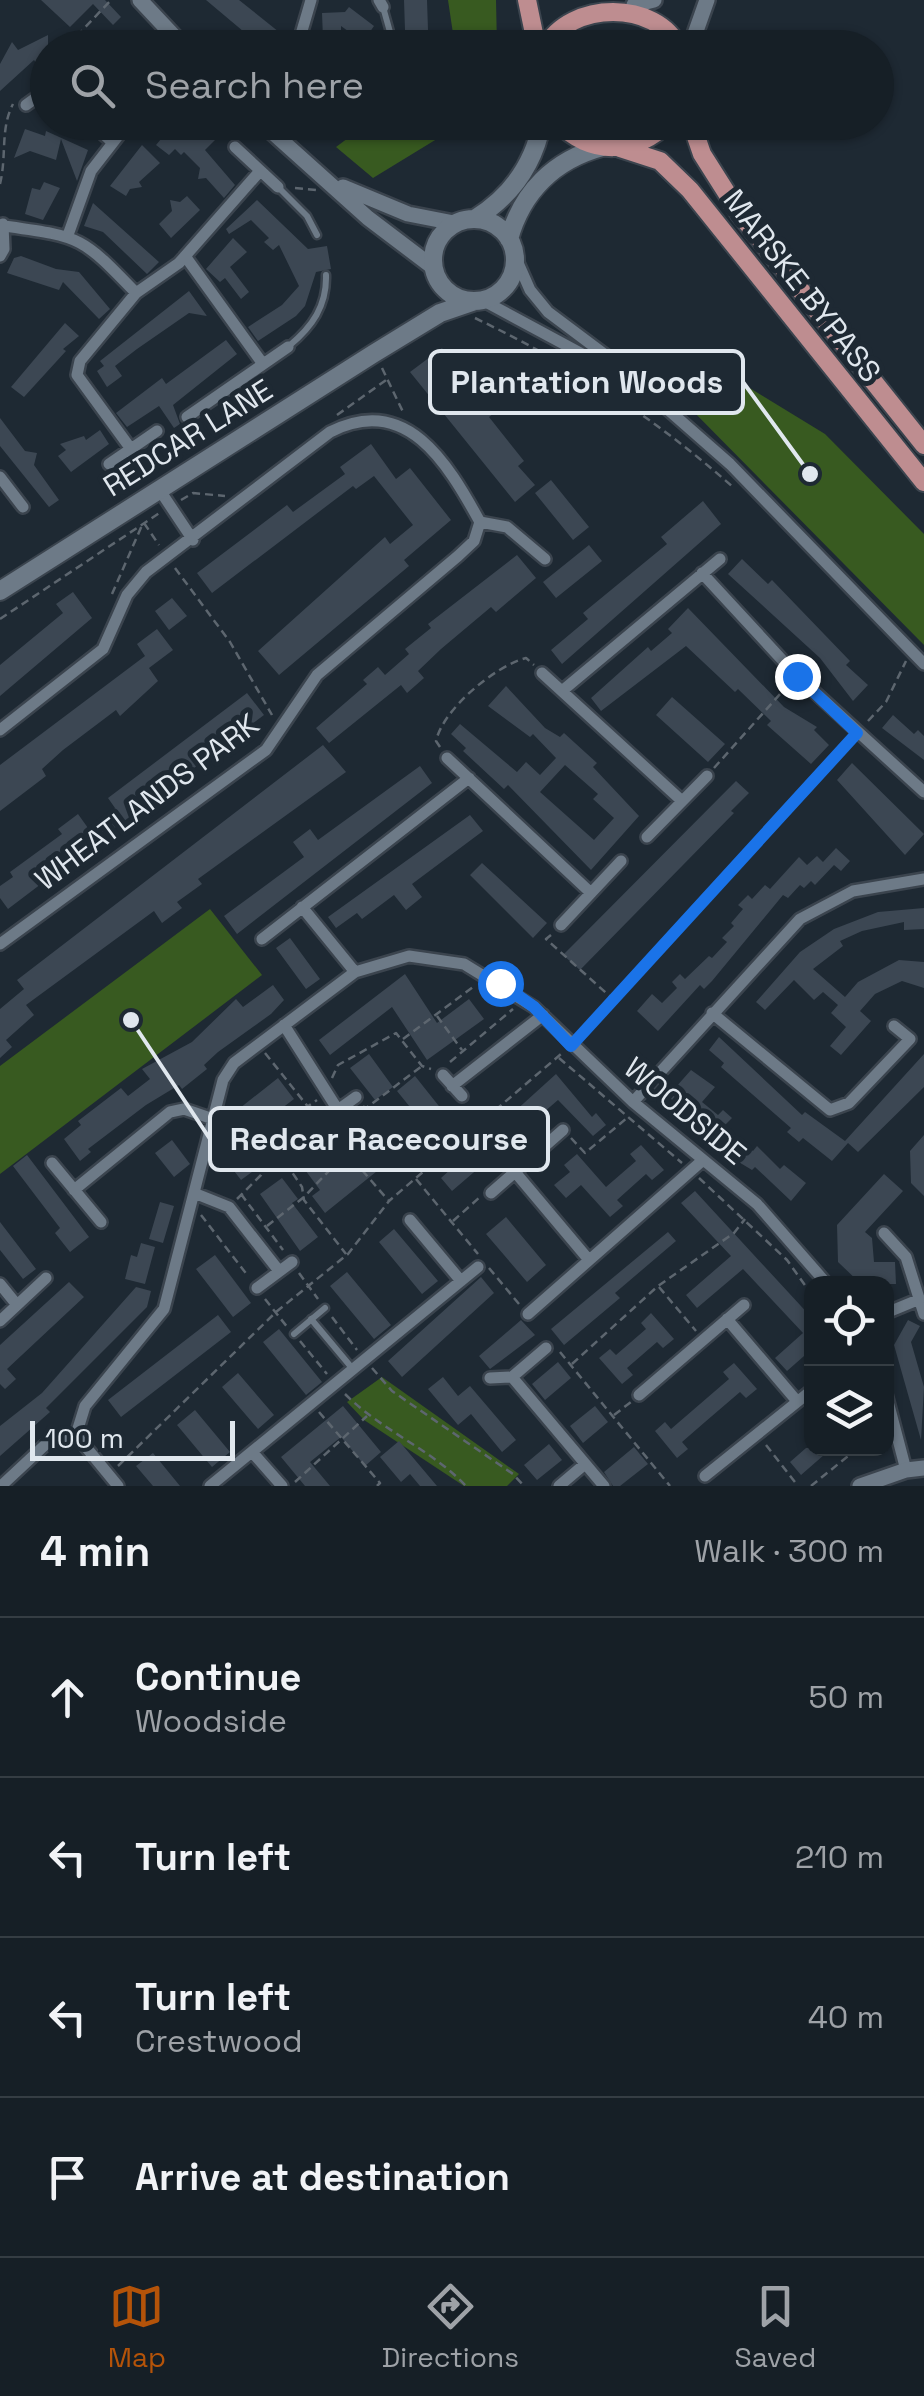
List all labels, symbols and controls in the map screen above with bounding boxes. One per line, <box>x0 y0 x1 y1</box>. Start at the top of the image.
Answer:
search box <box>30 30 894 140</box>
icon: search <box>65 58 120 113</box>
text: Search here <box>145 61 364 109</box>
street label: MARSKE BYPASS <box>715 181 890 390</box>
callout: Plantation Woods <box>430 351 743 413</box>
text: Plantation Woods <box>451 362 723 402</box>
street label: REDCAR LANE <box>96 370 280 505</box>
route end <box>775 654 821 700</box>
street label: WHEATLANDS PARK <box>27 705 267 899</box>
route start <box>478 961 524 1007</box>
street label: WOODSIDE <box>616 1048 754 1173</box>
callout: Redcar Racecourse <box>210 1108 548 1170</box>
text: Redcar Racecourse <box>230 1119 528 1159</box>
map controls <box>804 1276 894 1456</box>
button: locate <box>804 1276 894 1366</box>
button: layers <box>804 1366 894 1456</box>
scale bar <box>30 1416 235 1460</box>
text: 100 m <box>45 1420 124 1456</box>
text: 4 min <box>40 1525 150 1578</box>
text: Walk · 300 m <box>694 1531 884 1571</box>
text: Continue <box>135 1653 301 1701</box>
icon: ahead <box>40 1670 95 1725</box>
text: 50 m <box>809 1677 884 1717</box>
text: Woodside <box>135 1701 287 1741</box>
icon: left <box>40 1830 95 1885</box>
text: Turn left <box>135 1833 291 1881</box>
text: 210 m <box>795 1837 884 1877</box>
text: Turn left <box>135 1973 291 2021</box>
icon: left <box>40 1990 95 2045</box>
text: 40 m <box>808 1997 884 2037</box>
text: Crestwood <box>135 2021 303 2061</box>
icon: arrive <box>40 2150 95 2205</box>
text: Arrive at destination <box>135 2153 510 2201</box>
tab: Map <box>108 2279 166 2375</box>
tab: Directions <box>382 2279 519 2375</box>
tab: Saved <box>735 2279 816 2375</box>

